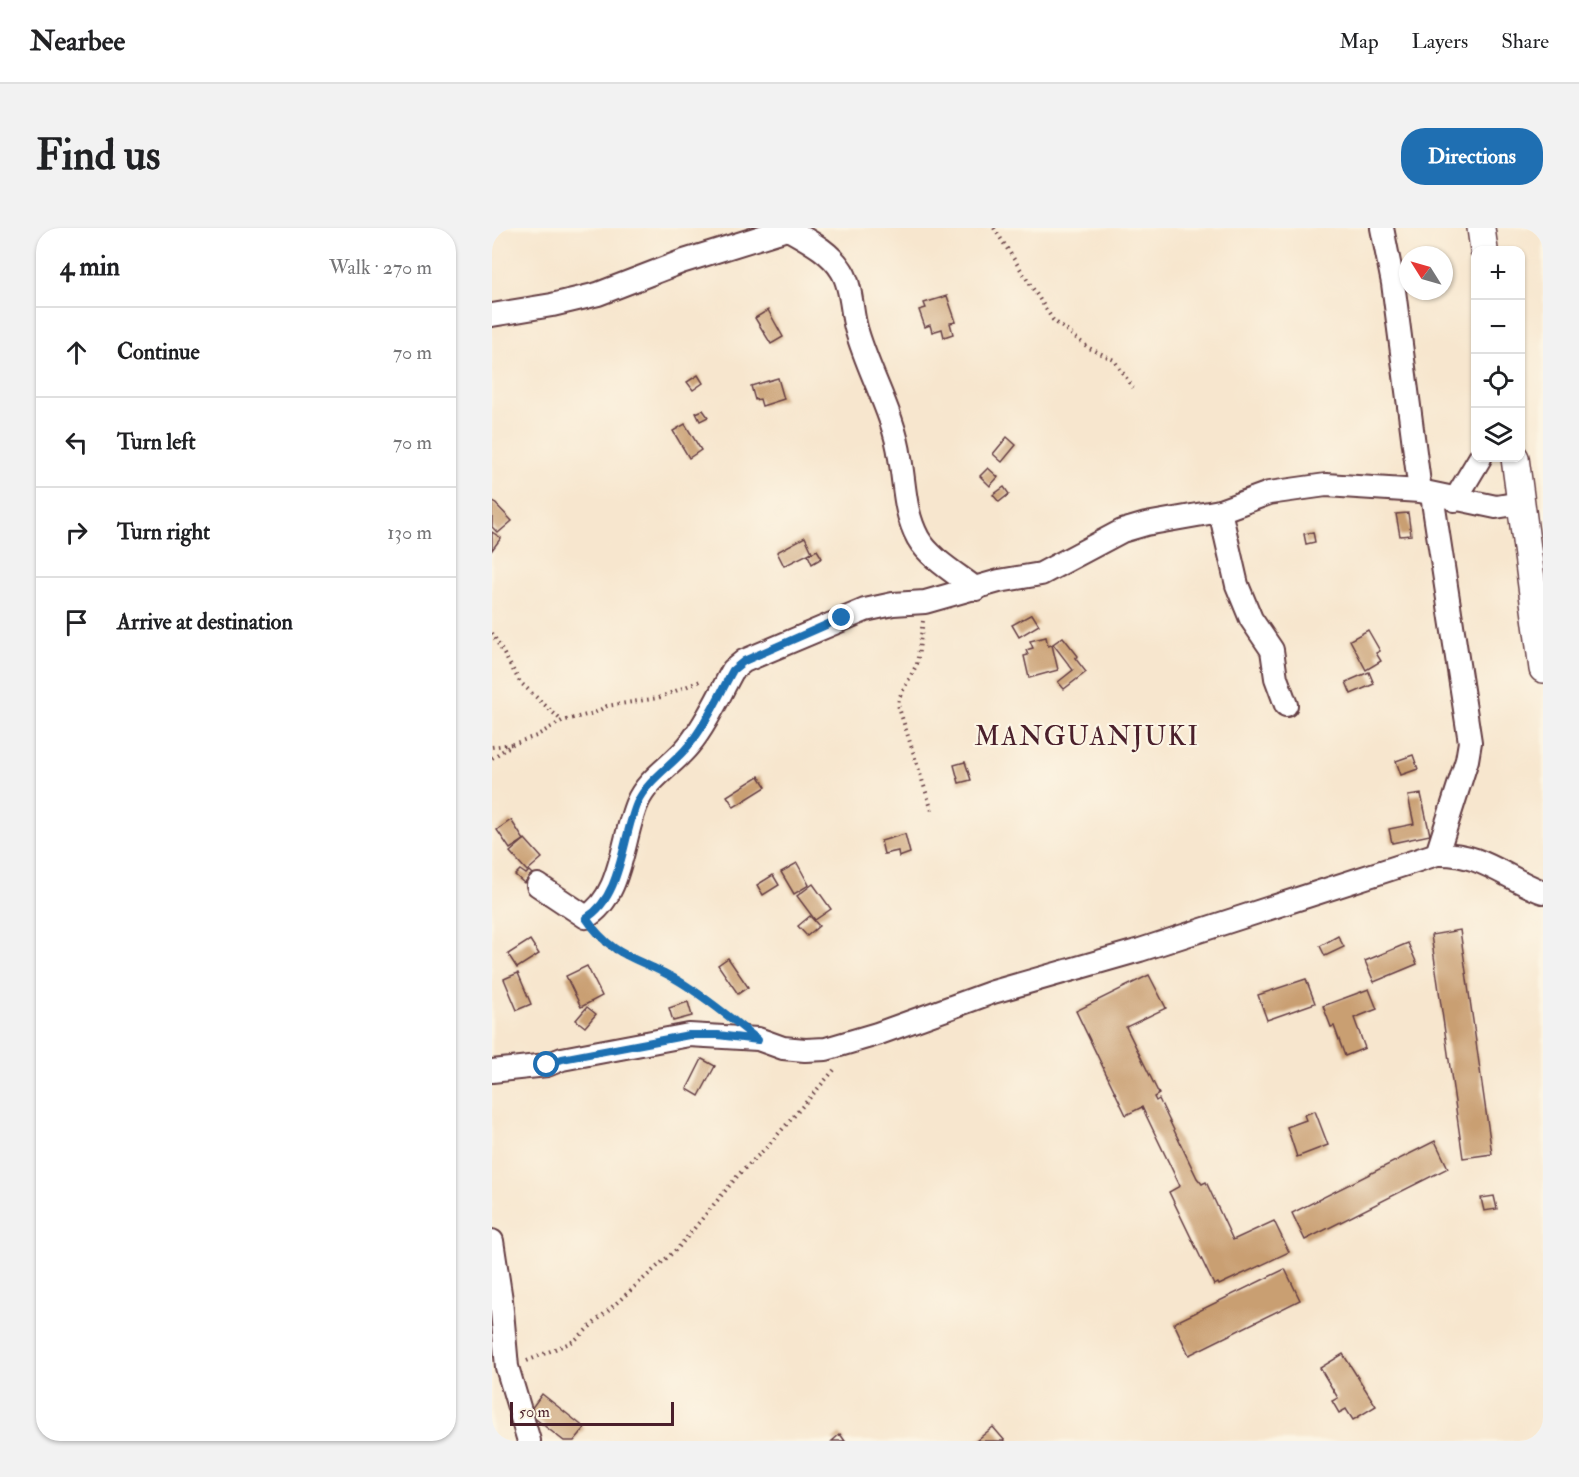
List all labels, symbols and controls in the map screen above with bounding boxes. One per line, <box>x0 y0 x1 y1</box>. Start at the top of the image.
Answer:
text: Nearbee <box>30 24 125 59</box>
text: Map <box>1339 28 1379 55</box>
text: Layers <box>1412 28 1468 55</box>
text: Share <box>1501 28 1549 55</box>
button: Directions <box>1401 128 1543 185</box>
text: Find us <box>36 130 160 182</box>
north arrow <box>1399 246 1453 300</box>
map controls <box>1471 246 1525 462</box>
button: + <box>1471 246 1525 300</box>
text: 4 min <box>60 251 120 283</box>
text: Walk · 270 m <box>329 255 432 280</box>
button: − <box>1471 300 1525 354</box>
icon: ahead <box>60 336 93 369</box>
text: Continue <box>117 338 200 366</box>
text: 70 m <box>393 340 432 365</box>
button: locate <box>1471 354 1525 408</box>
button: layers <box>1471 408 1525 462</box>
icon: left <box>60 426 93 459</box>
text: Turn left <box>117 428 196 456</box>
text: 70 m <box>393 430 432 455</box>
icon: right <box>60 516 93 549</box>
text: Turn right <box>117 518 210 546</box>
text: 130 m <box>387 520 432 545</box>
route end <box>828 604 854 630</box>
icon: arrive <box>60 606 93 639</box>
text: Arrive at destination <box>117 608 293 636</box>
district label: MANGUANJUKI <box>975 721 1199 753</box>
route start <box>533 1051 559 1077</box>
scale bar <box>510 1399 674 1426</box>
text: 50 m <box>519 1402 550 1422</box>

